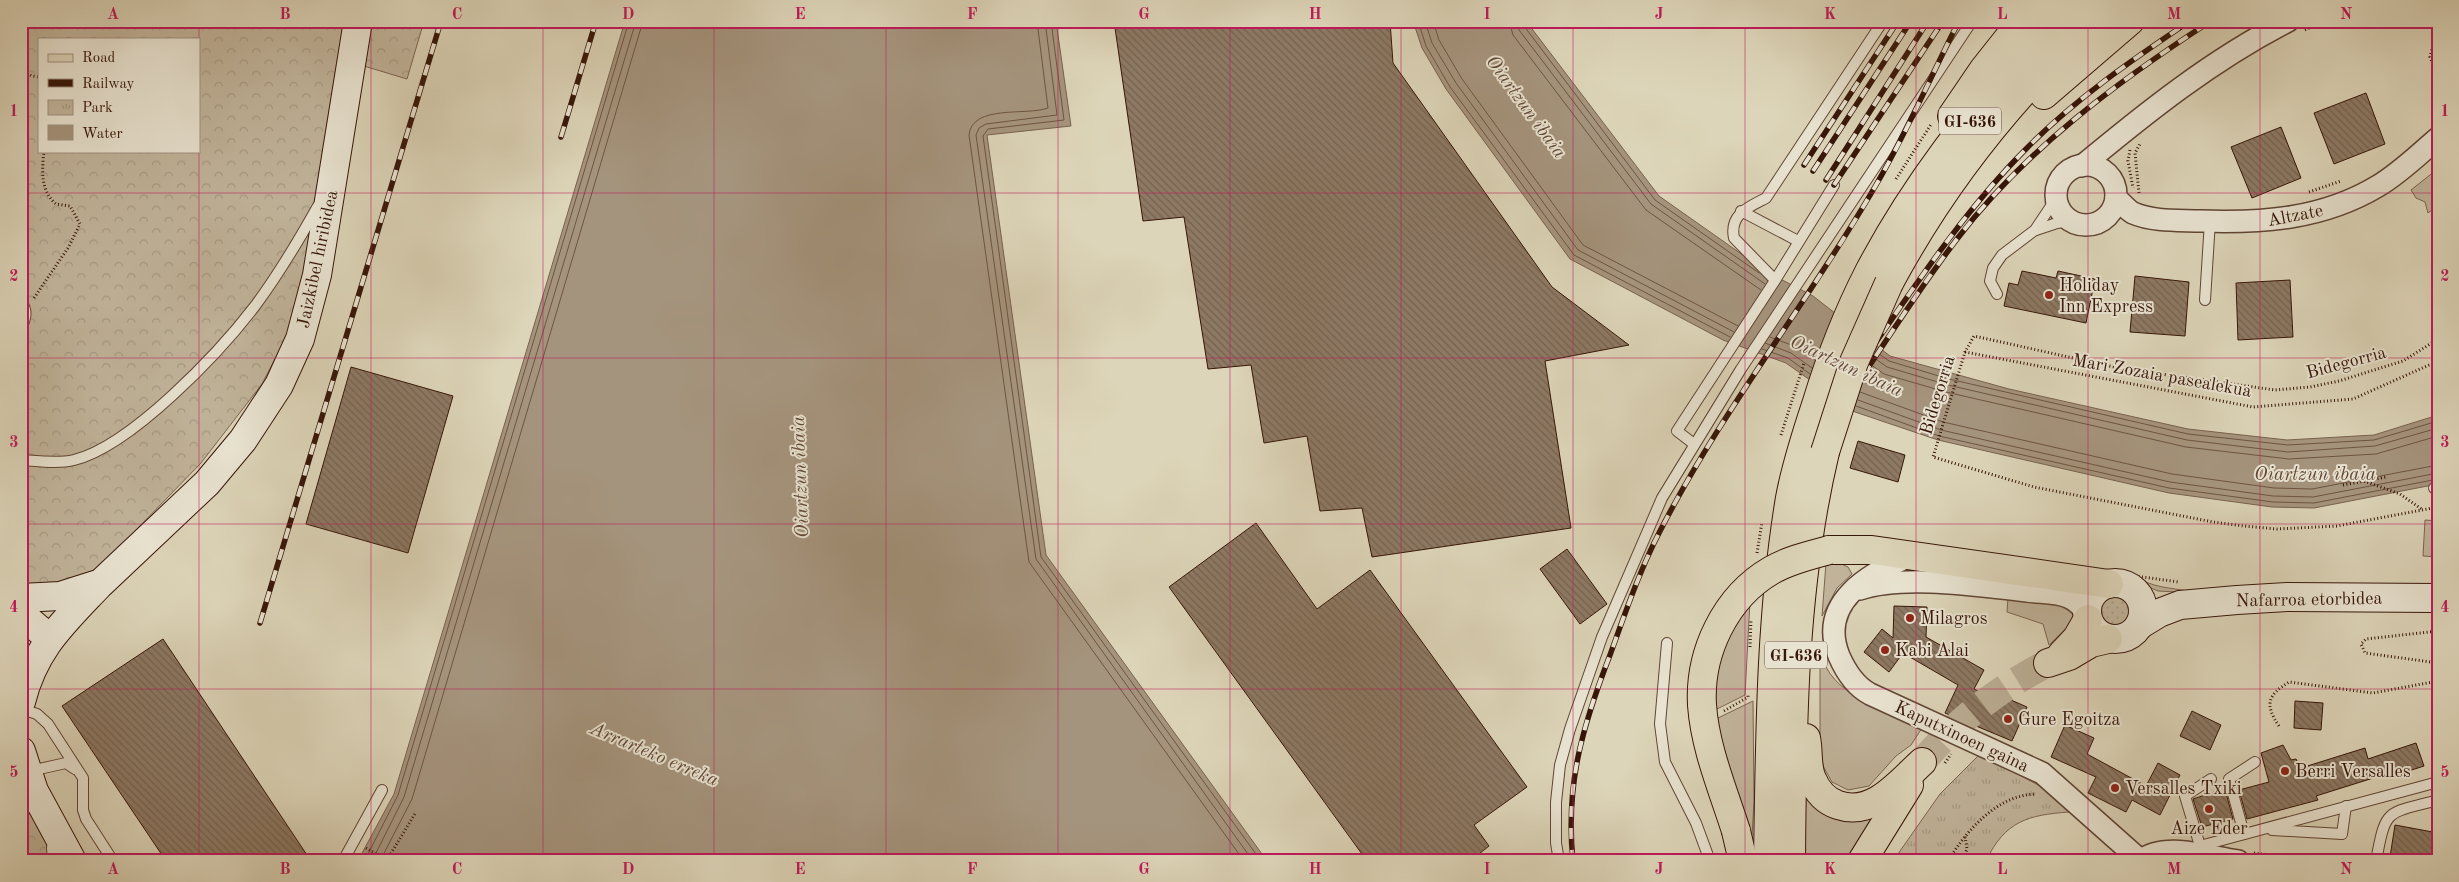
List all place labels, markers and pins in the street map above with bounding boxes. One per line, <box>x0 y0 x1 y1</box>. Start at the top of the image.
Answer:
place label: Holiday Inn Express <box>2059 277 2153 316</box>
marker: Holiday Inn Express <box>2043 289 2055 301</box>
place label: Milagros <box>1920 610 1988 628</box>
marker: Milagros <box>1904 612 1916 624</box>
place label: Kabi Alai <box>1895 642 1969 660</box>
marker: Kabi Alai <box>1879 644 1891 656</box>
place label: Gure Egoitza <box>2018 711 2120 729</box>
marker: Gure Egoitza <box>2002 713 2014 725</box>
place label: Berri Versalles <box>2295 763 2411 781</box>
marker: Berri Versalles <box>2279 765 2291 777</box>
place label: Versalles Txiki <box>2125 780 2242 798</box>
marker: Versalles Txiki <box>2109 782 2121 794</box>
marker: Aize Eder <box>2203 803 2215 815</box>
place label: Aize Eder <box>2170 820 2248 838</box>

